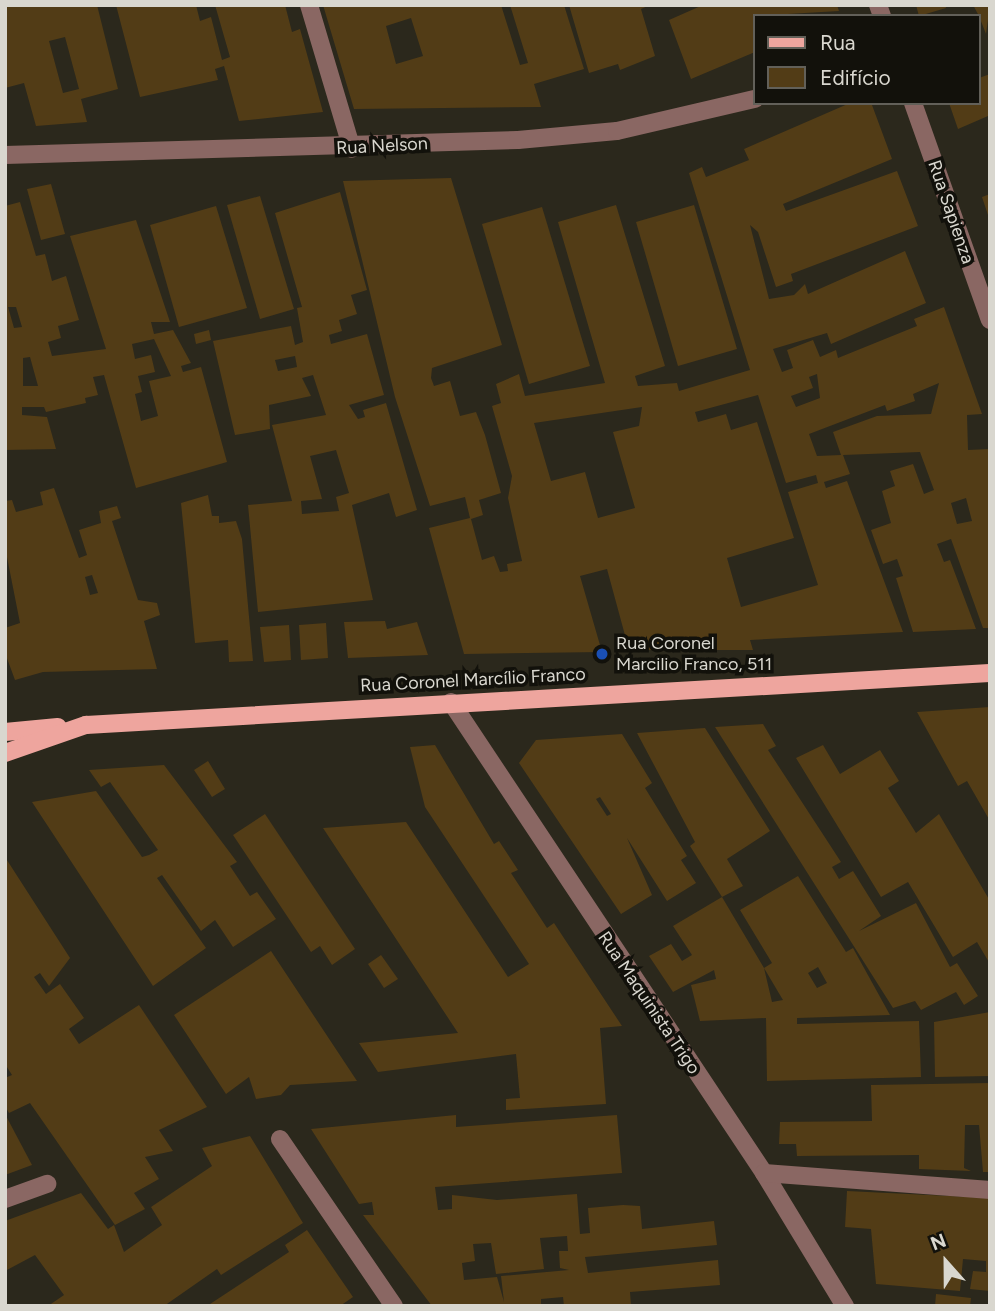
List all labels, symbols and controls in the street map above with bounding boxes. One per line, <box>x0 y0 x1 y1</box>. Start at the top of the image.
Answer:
legend <box>754 14 981 105</box>
text: Rua <box>820 30 856 55</box>
text: Edifício <box>820 65 891 90</box>
street label: Rua Nelson <box>336 133 428 159</box>
street label: Rua Sapienza <box>923 157 979 267</box>
place label: Rua Coronel Marcilio Franco, 511 <box>616 633 772 676</box>
marker: Rua Coronel Marcilio Franco, 511 <box>594 646 610 662</box>
street label: Rua Coronel Marcílio Franco <box>360 663 586 697</box>
street label: Rua Maquinista Trigo <box>593 928 705 1078</box>
north arrow <box>911 1227 981 1297</box>
text: N <box>927 1229 949 1255</box>

